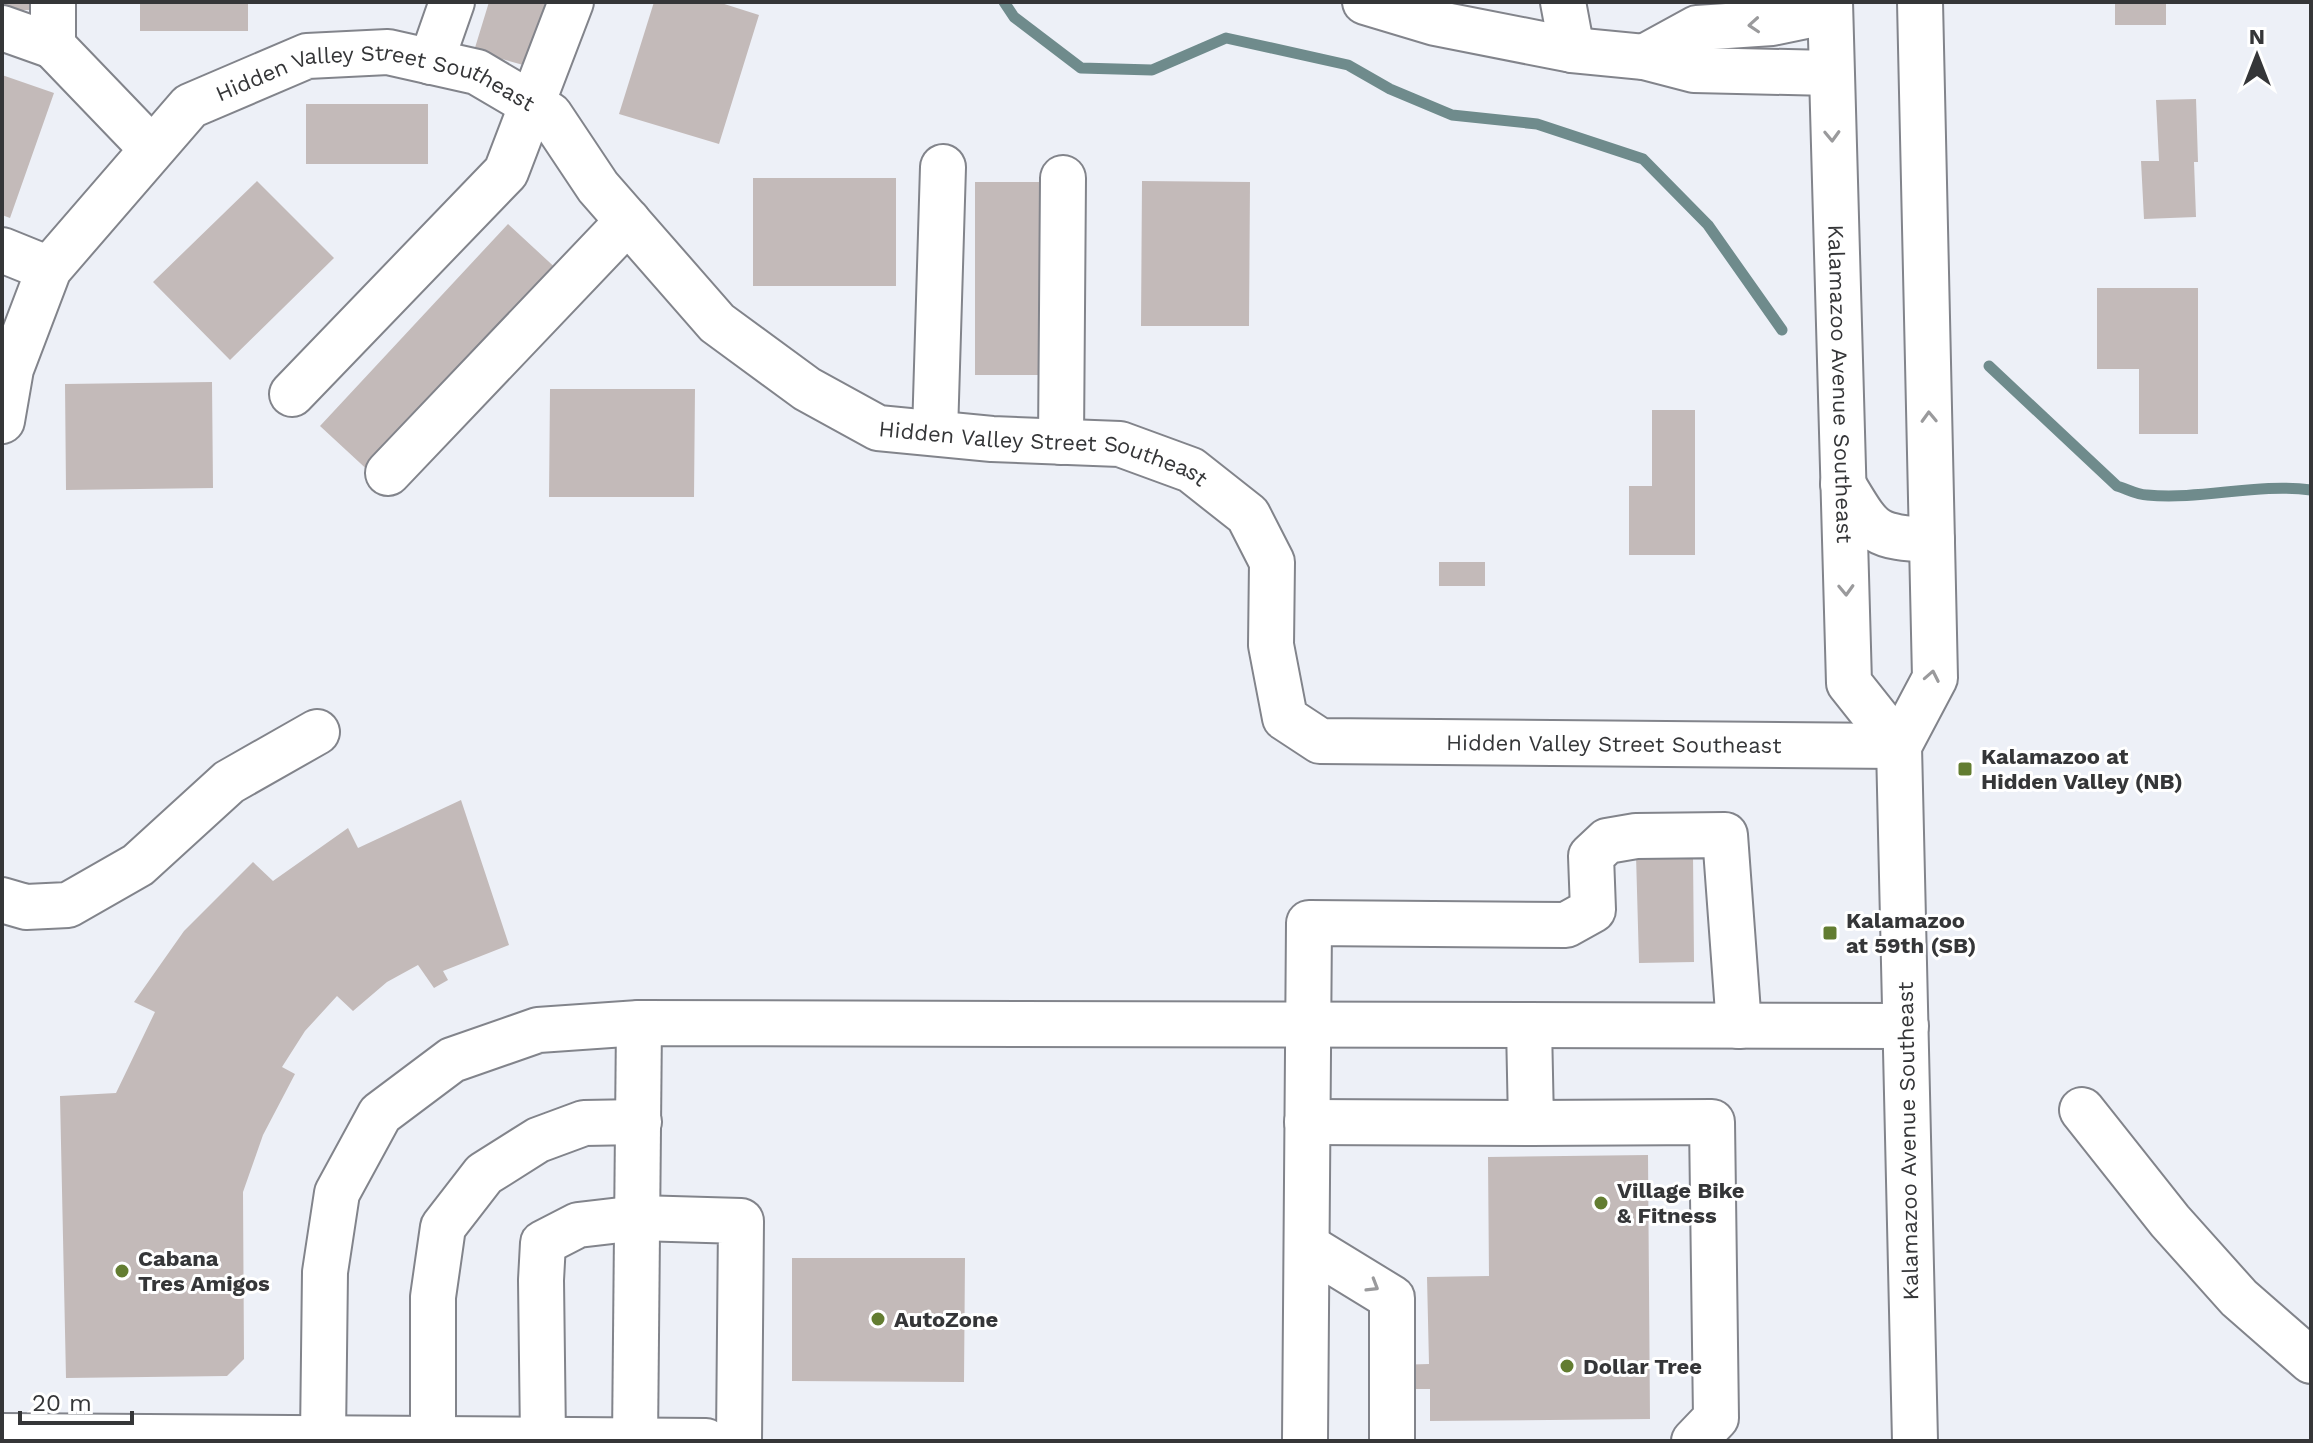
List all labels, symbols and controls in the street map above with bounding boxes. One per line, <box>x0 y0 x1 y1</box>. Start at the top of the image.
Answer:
one-way arrow <box>1747 16 1760 33</box>
north arrow <box>2217 16 2297 96</box>
text: N <box>2249 24 2265 49</box>
text: Hidden Valley Street Southeast <box>212 39 539 116</box>
street label: Hidden Valley Street Southeast <box>206 86 544 124</box>
one-way arrow <box>1824 130 1841 143</box>
street label: Kalamazoo Avenue Southeast <box>1824 224 1858 544</box>
one-way arrow <box>1921 410 1938 423</box>
street label: Hidden Valley Street Southeast <box>878 416 1213 491</box>
one-way arrow <box>1837 584 1854 597</box>
one-way arrow <box>1923 670 1940 683</box>
street label: Hidden Valley Street Southeast <box>1446 730 1782 757</box>
place label: Kalamazoo at Hidden Valley (NB) <box>1981 744 2183 794</box>
marker: Kalamazoo at Hidden Valley (NB) <box>1956 760 1974 778</box>
place label: Kalamazoo at 59th (SB) <box>1846 908 1976 958</box>
marker: Kalamazoo at 59th (SB) <box>1821 924 1839 942</box>
street label: Kalamazoo Avenue Southeast <box>1893 981 1923 1301</box>
place label: Village Bike & Fitness <box>1617 1178 1744 1228</box>
marker: Village Bike & Fitness <box>1592 1194 1610 1212</box>
place label: Cabana Tres Amigos <box>138 1246 270 1296</box>
marker: Cabana Tres Amigos <box>113 1262 131 1280</box>
one-way arrow <box>1364 1276 1379 1292</box>
place label: AutoZone <box>894 1307 998 1332</box>
marker: AutoZone <box>869 1310 887 1328</box>
place label: Dollar Tree <box>1583 1354 1702 1379</box>
marker: Dollar Tree <box>1558 1357 1576 1375</box>
scale bar <box>20 1375 132 1425</box>
text: 20 m <box>32 1389 92 1417</box>

